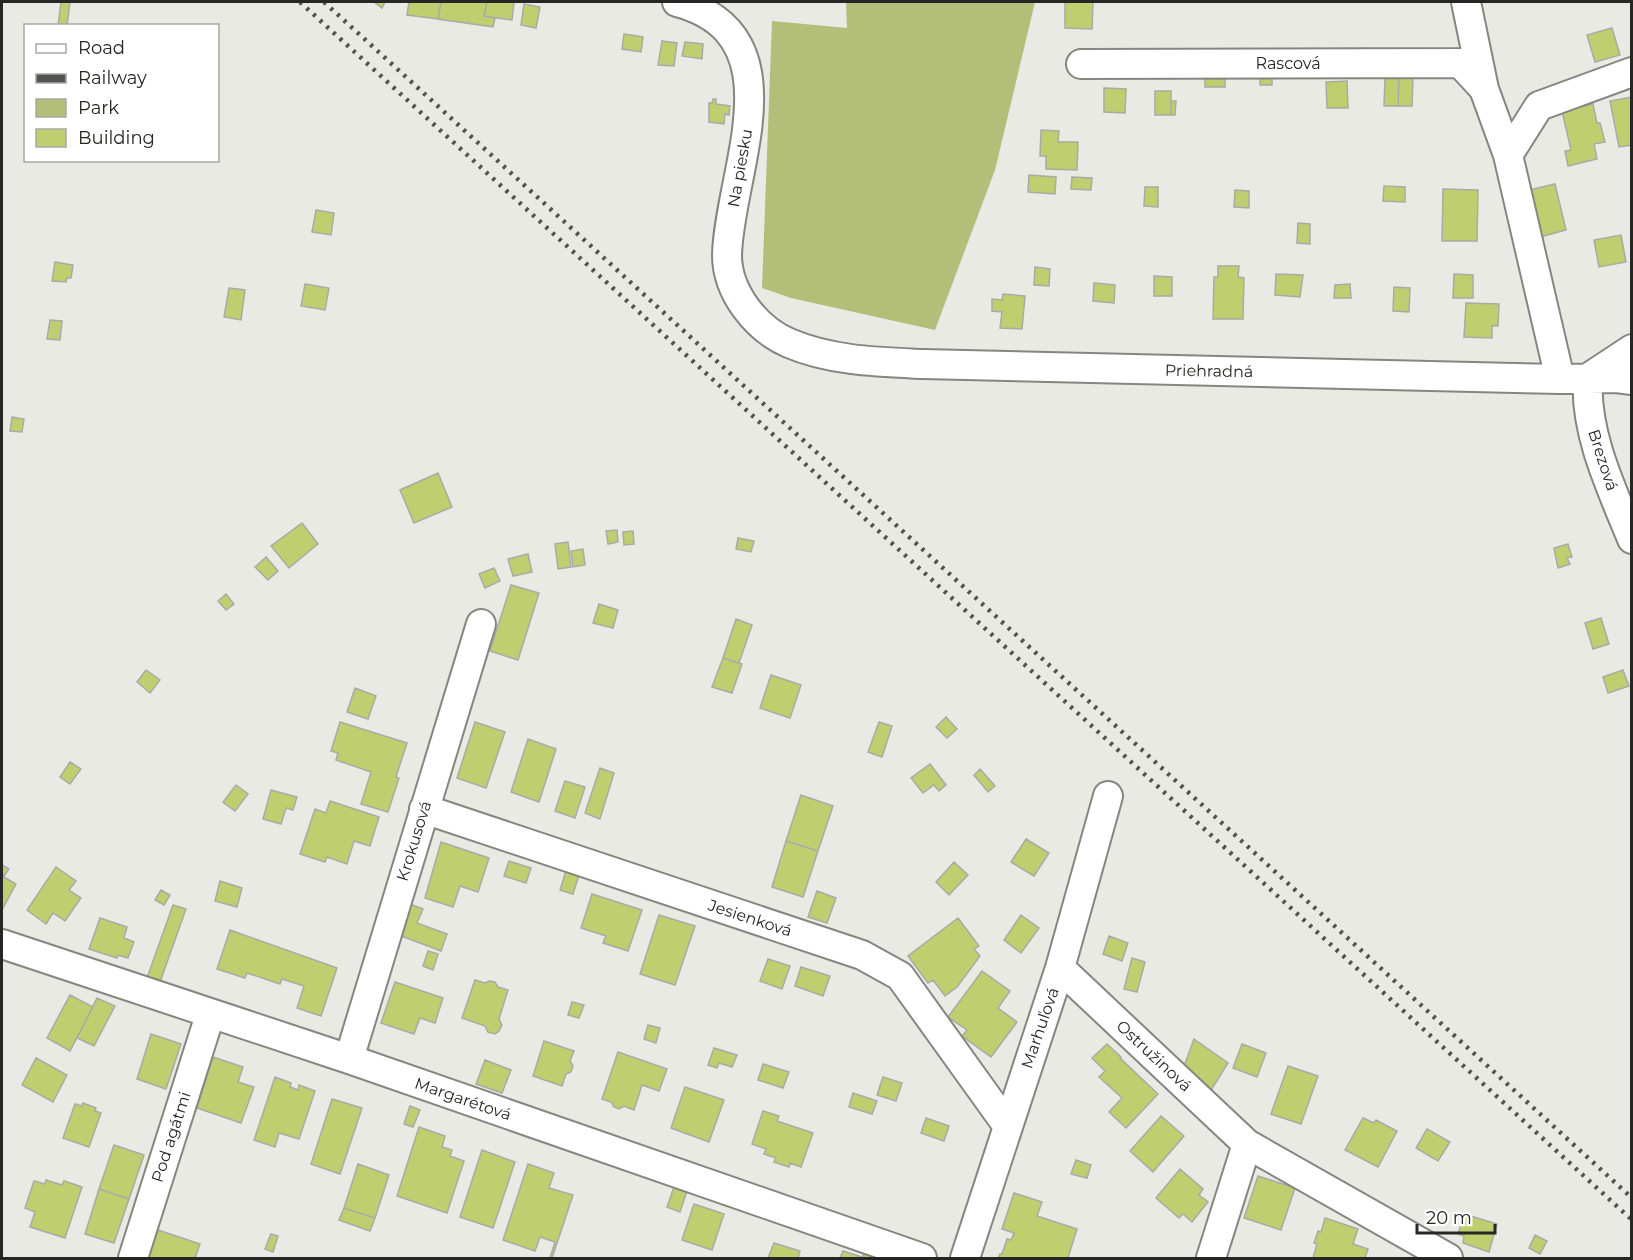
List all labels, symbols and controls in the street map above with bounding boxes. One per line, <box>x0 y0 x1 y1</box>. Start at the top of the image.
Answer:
legend <box>24 24 219 162</box>
text: Road <box>78 37 125 59</box>
street label: Rascová <box>1255 54 1321 73</box>
text: Railway <box>78 67 147 89</box>
text: Park <box>78 97 119 119</box>
text: Building <box>78 127 155 149</box>
street label: Na piesku <box>724 127 756 209</box>
street label: Priehradná <box>1165 361 1253 381</box>
street label: Brezová <box>1584 427 1622 493</box>
street label: Krokusová <box>393 799 435 883</box>
street label: Jesienková <box>705 895 794 940</box>
street label: Marhuľová <box>1017 985 1063 1071</box>
street label: Ostružinová <box>1112 1016 1196 1096</box>
street label: Margarétová <box>412 1074 514 1124</box>
street label: Pod agátmi <box>147 1089 195 1185</box>
scale bar <box>1417 1197 1495 1235</box>
text: 20 m <box>1426 1207 1472 1229</box>

